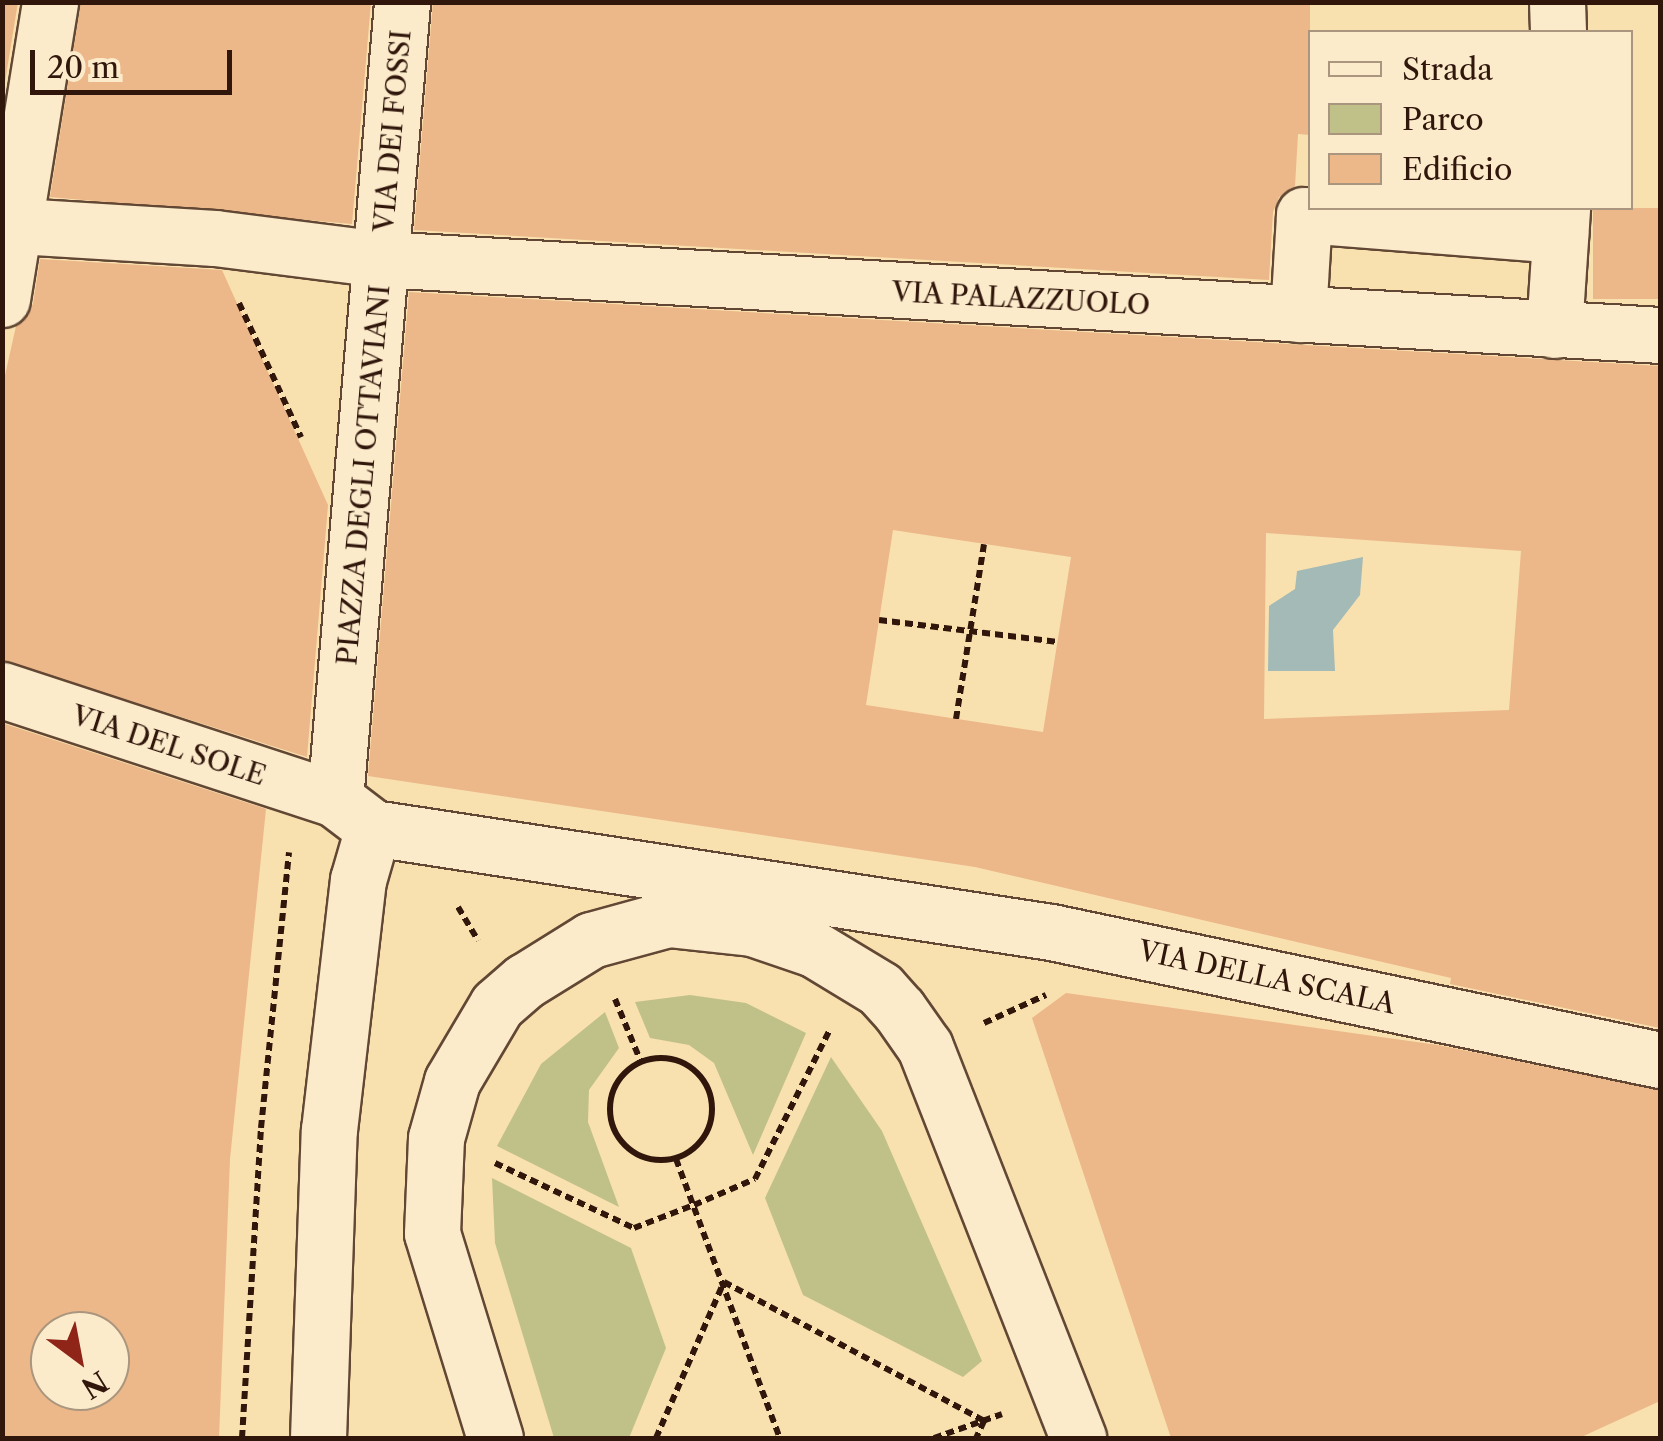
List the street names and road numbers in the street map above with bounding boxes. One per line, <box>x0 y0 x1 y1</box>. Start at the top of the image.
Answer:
street label: VIA DEI FOSSI <box>366 28 418 234</box>
street label: VIA PALAZZUOLO <box>890 274 1152 322</box>
street label: PIAZZA DEGLI OTTAVIANI <box>330 283 396 667</box>
street label: VIA DEL SOLE <box>67 698 271 792</box>
street label: VIA DELLA SCALA <box>1135 933 1399 1021</box>

